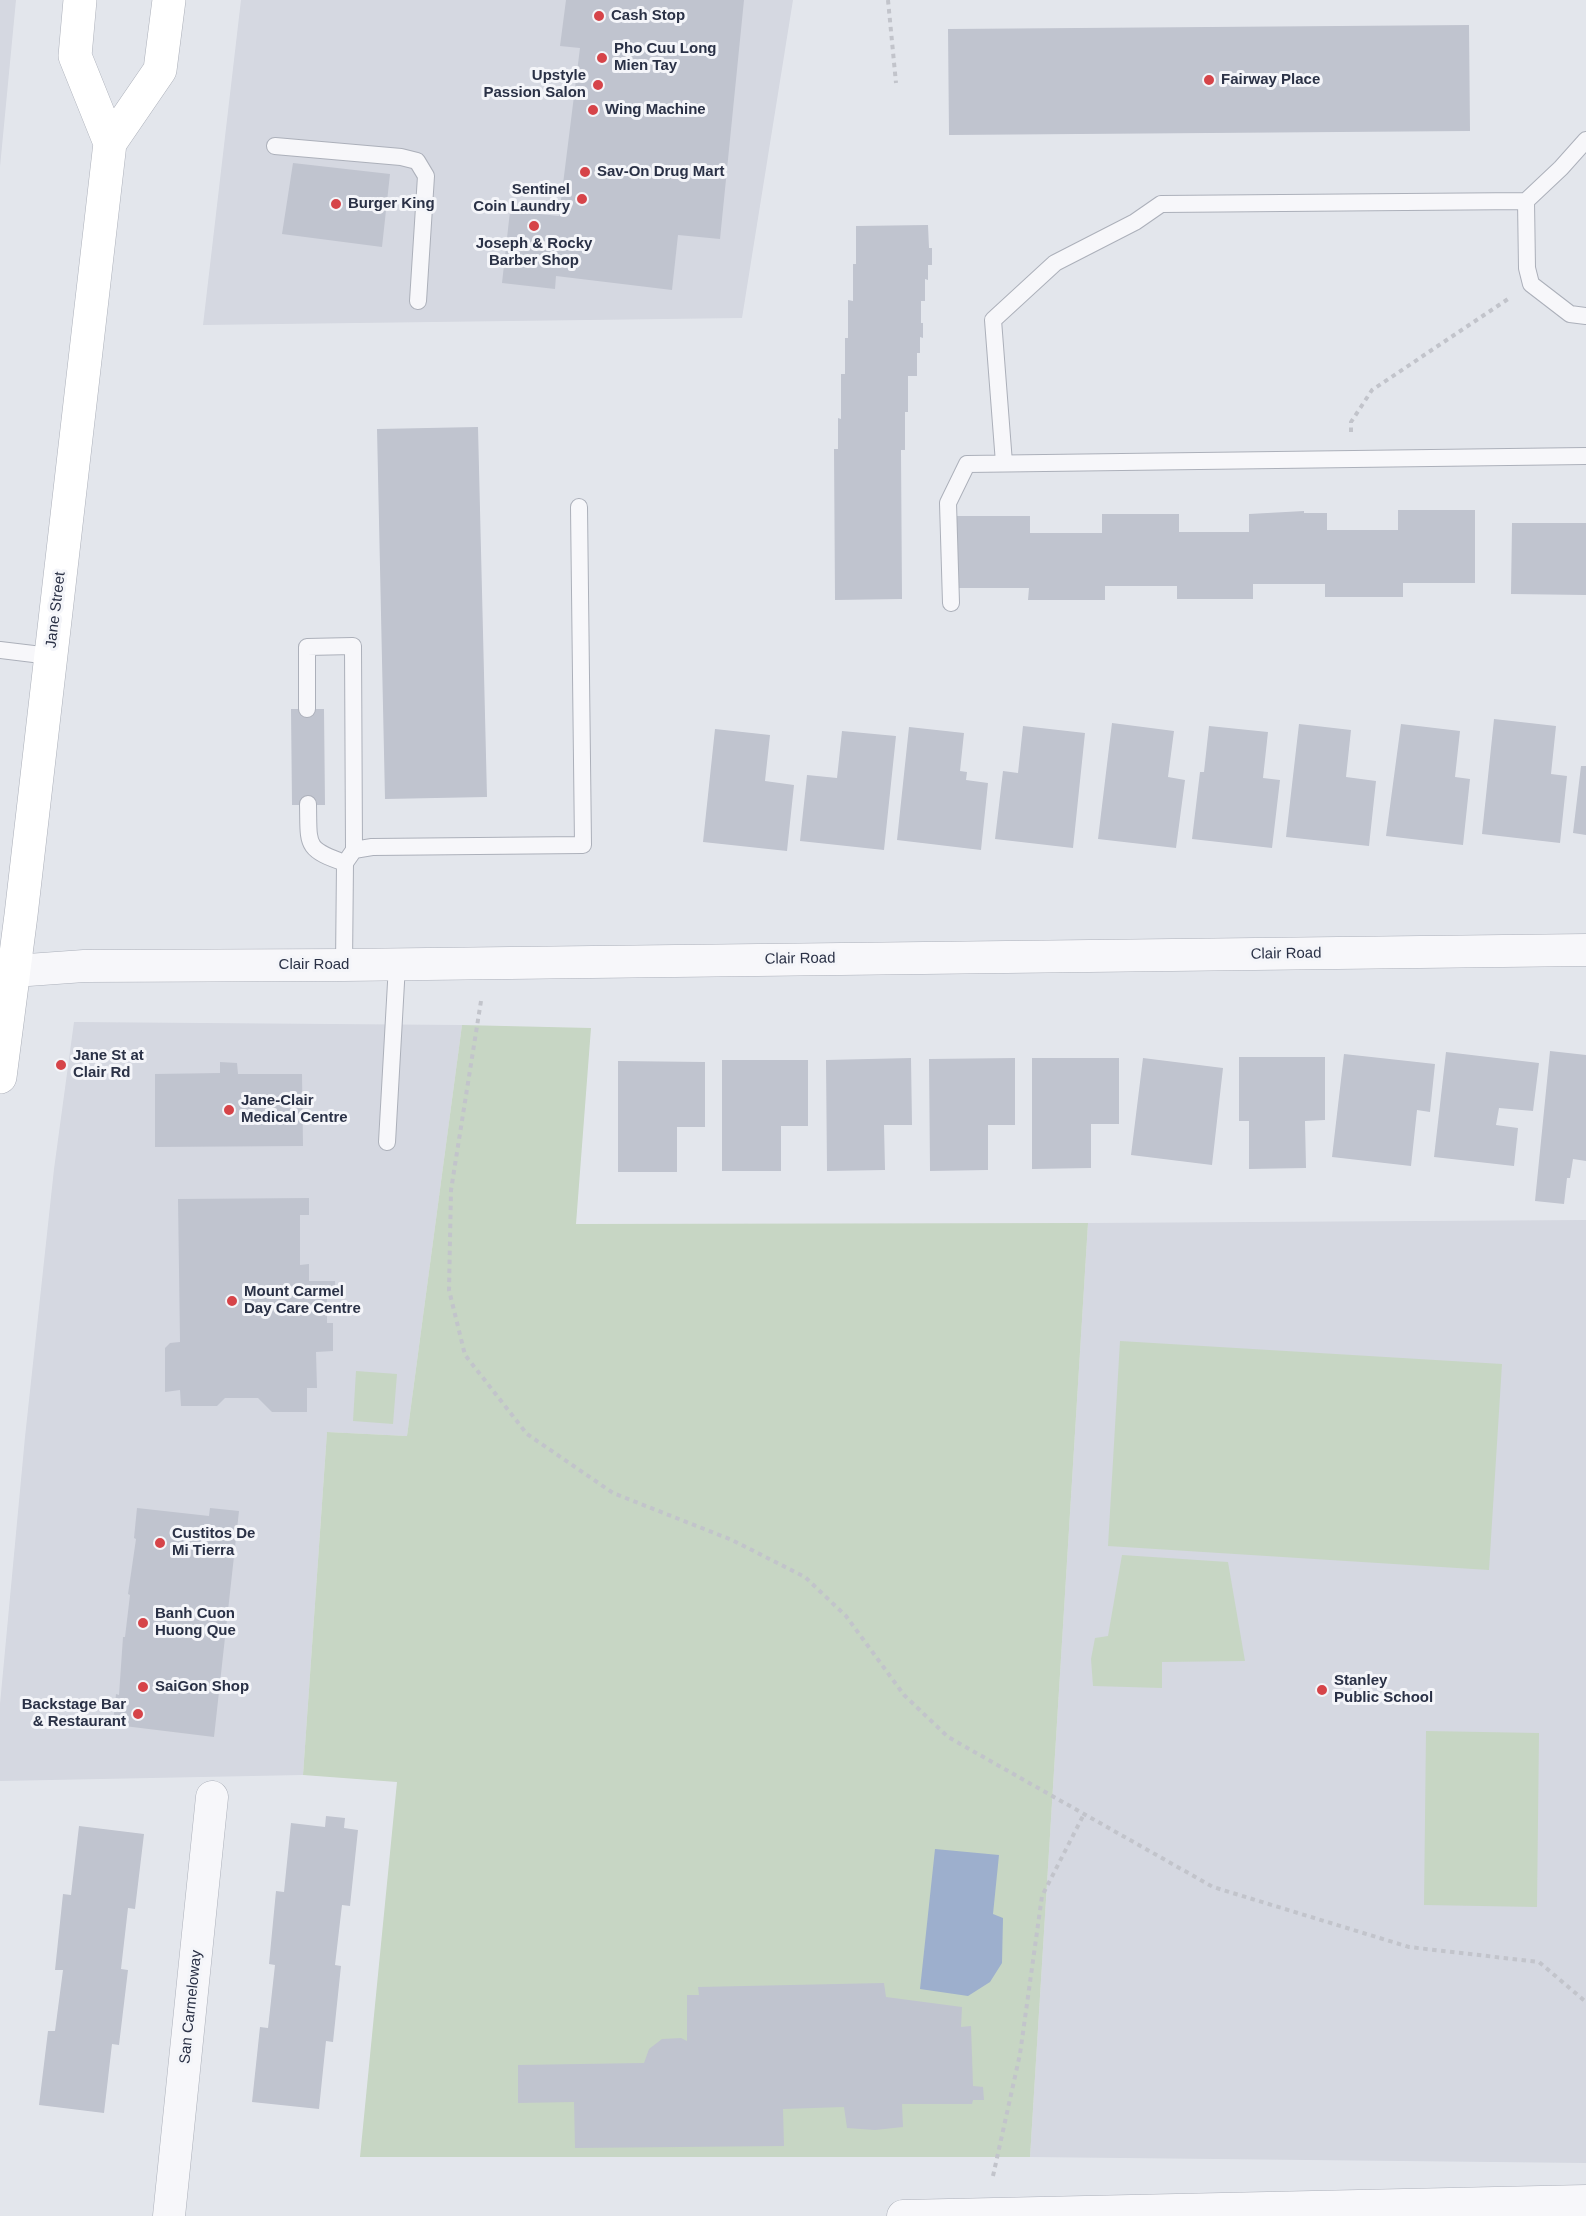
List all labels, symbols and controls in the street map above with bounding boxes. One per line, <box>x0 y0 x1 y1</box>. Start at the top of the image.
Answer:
place label: Cash Stop <box>611 7 685 25</box>
marker: Cash Stop <box>592 9 606 23</box>
place label: Pho Cuu Long Mien Tay <box>614 40 716 75</box>
marker: Pho Cuu Long Mien Tay <box>595 51 609 65</box>
place label: Upstyle Passion Salon <box>483 67 586 102</box>
place label: Fairway Place <box>1221 71 1320 89</box>
marker: Fairway Place <box>1202 73 1216 87</box>
marker: Upstyle Passion Salon <box>591 78 605 92</box>
place label: Wing Machine <box>605 101 706 119</box>
marker: Wing Machine <box>586 103 600 117</box>
place label: Sav-On Drug Mart <box>597 163 725 181</box>
marker: Sav-On Drug Mart <box>578 165 592 179</box>
place label: Sentinel Coin Laundry <box>473 181 570 216</box>
marker: Sentinel Coin Laundry <box>575 192 589 206</box>
place label: Burger King <box>348 195 435 213</box>
marker: Burger King <box>329 197 343 211</box>
marker: Joseph & Rocky Barber Shop <box>527 219 541 233</box>
place label: Joseph & Rocky Barber Shop <box>476 235 592 270</box>
street label: Jane Street <box>42 571 70 649</box>
street label: Clair Road <box>1250 944 1322 964</box>
street label: Clair Road <box>764 949 836 969</box>
street label: Clair Road <box>279 956 349 974</box>
place label: Jane St at Clair Rd <box>73 1047 144 1082</box>
marker: Jane St at Clair Rd <box>54 1058 68 1072</box>
place label: Jane-Clair Medical Centre <box>241 1092 348 1127</box>
marker: Jane-Clair Medical Centre <box>222 1103 236 1117</box>
place label: Mount Carmel Day Care Centre <box>244 1283 361 1318</box>
marker: Mount Carmel Day Care Centre <box>225 1294 239 1308</box>
place label: Custitos De Mi Tierra <box>172 1525 255 1560</box>
marker: Custitos De Mi Tierra <box>153 1536 167 1550</box>
place label: Banh Cuon Huong Que <box>155 1605 236 1640</box>
marker: Banh Cuon Huong Que <box>136 1616 150 1630</box>
place label: Stanley Public School <box>1334 1672 1433 1707</box>
place label: SaiGon Shop <box>155 1678 249 1696</box>
marker: SaiGon Shop <box>136 1680 150 1694</box>
marker: Stanley Public School <box>1315 1683 1329 1697</box>
place label: Backstage Bar & Restaurant <box>22 1696 126 1731</box>
marker: Backstage Bar & Restaurant <box>131 1707 145 1721</box>
street label: San Carmeloway <box>176 1949 206 2065</box>

